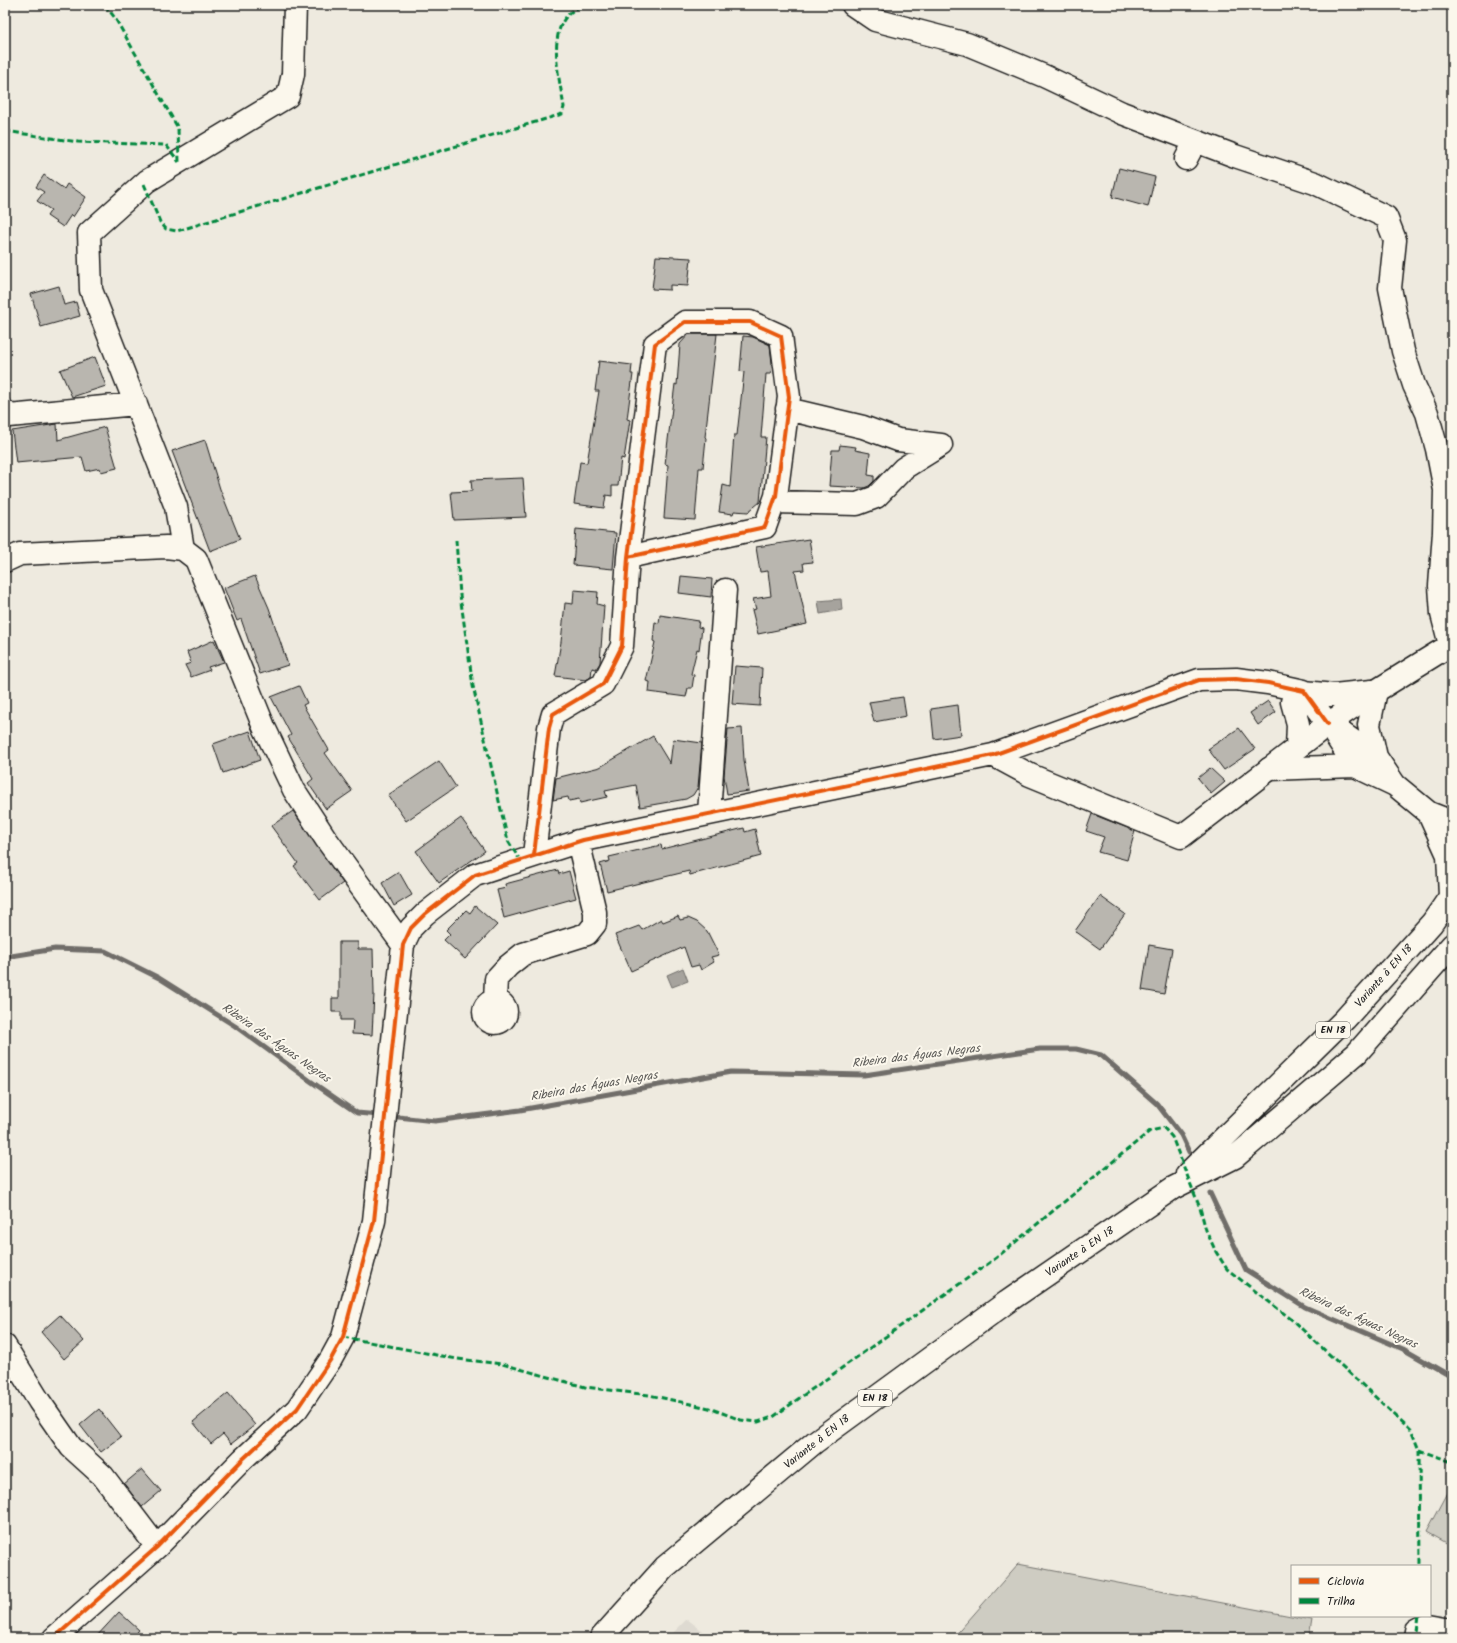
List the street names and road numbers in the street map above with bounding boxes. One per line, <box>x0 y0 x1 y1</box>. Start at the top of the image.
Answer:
street label: Variante à EN 18 <box>1351 940 1418 1012</box>
road number: EN 18 <box>1316 1022 1350 1038</box>
street label: Variante à EN 18 <box>1042 1222 1118 1282</box>
road number: EN 18 <box>858 1390 892 1406</box>
street label: Variante à EN 18 <box>780 1410 854 1474</box>

